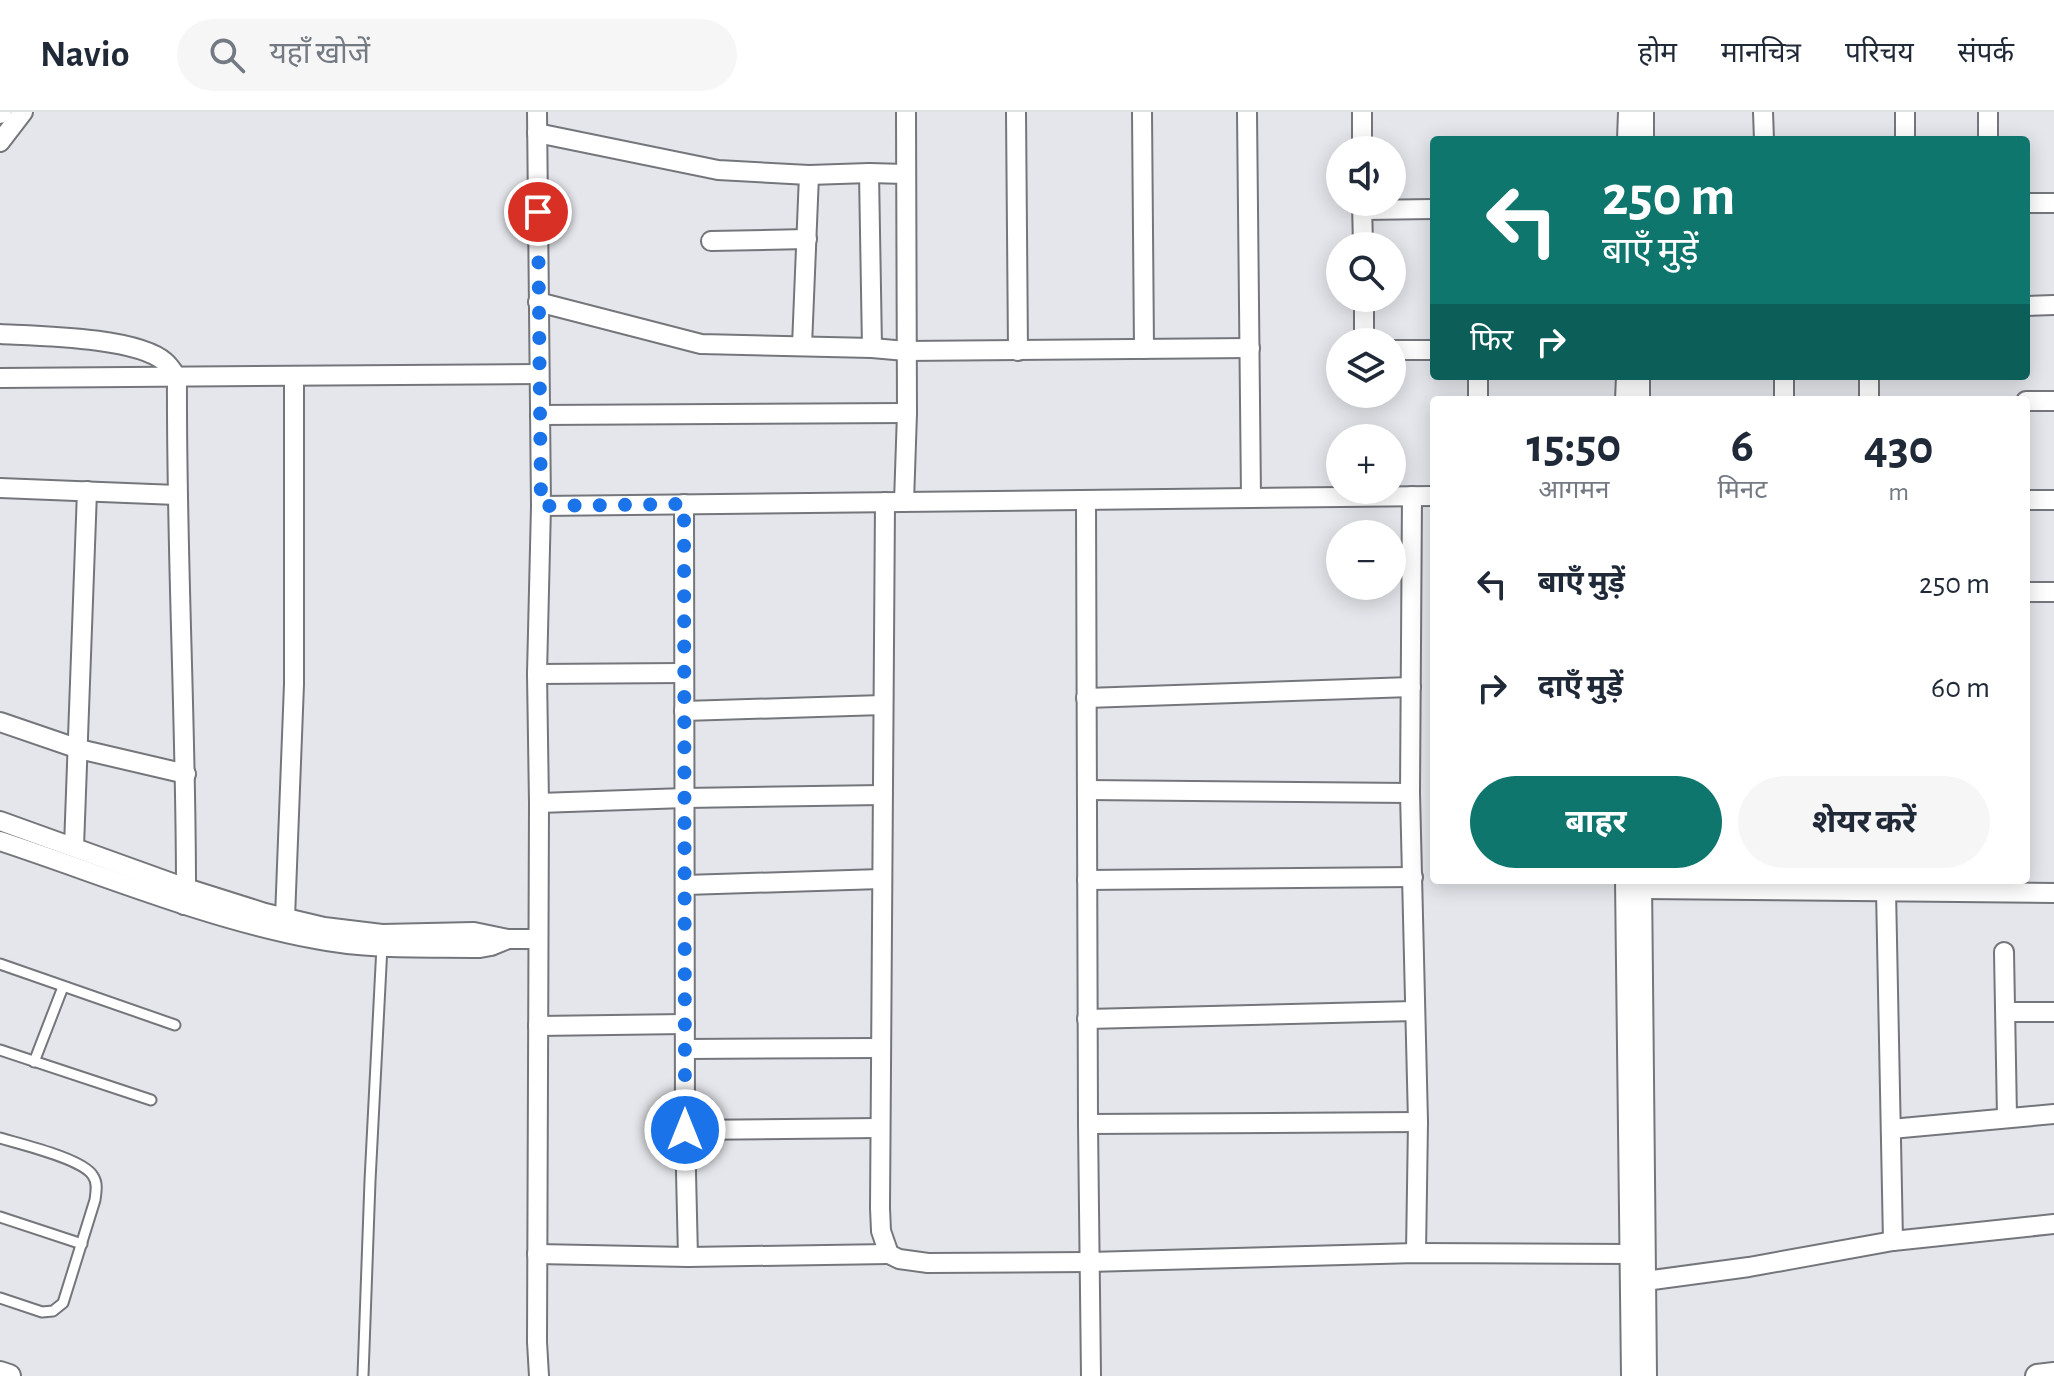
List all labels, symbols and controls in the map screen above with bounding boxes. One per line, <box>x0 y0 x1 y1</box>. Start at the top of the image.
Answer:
search box <box>177 19 737 91</box>
icon: search <box>205 33 249 77</box>
text: Navio <box>40 36 129 74</box>
text: यहाँ खोजें <box>269 39 370 69</box>
text: होम <box>1638 40 1677 68</box>
text: मानचित्र <box>1721 40 1801 68</box>
text: परिचय <box>1845 40 1914 68</box>
text: संपर्क <box>1958 40 2014 68</box>
map controls <box>1326 136 1406 600</box>
button: sound <box>1326 136 1406 216</box>
icon: left <box>1470 168 1574 272</box>
text: 250 m <box>1602 169 1735 225</box>
pin <box>504 178 572 246</box>
icon: arrive <box>516 190 560 234</box>
button: search <box>1326 232 1406 312</box>
text: बाएँ मुड़ें <box>1602 234 1699 270</box>
icon: right <box>1529 320 1573 364</box>
text: फिर <box>1470 326 1513 356</box>
button: layers <box>1326 328 1406 408</box>
text: 15:50 <box>1526 423 1621 471</box>
text: 6 <box>1731 423 1754 471</box>
button: + <box>1326 424 1406 504</box>
text: 430 <box>1864 425 1934 473</box>
text: आगमन <box>1538 477 1609 503</box>
text: मिनट <box>1718 477 1767 503</box>
text: m <box>1888 479 1909 505</box>
button: − <box>1326 520 1406 600</box>
icon: left <box>1470 562 1514 606</box>
text: बाएँ मुड़ें <box>1538 568 1625 598</box>
text: 250 m <box>1919 569 1990 599</box>
icon: right <box>1470 666 1514 710</box>
text: दाएँ मुड़ें <box>1538 672 1623 702</box>
text: 60 m <box>1931 673 1990 703</box>
button: बाहर <box>1470 776 1722 868</box>
button: शेयर करें <box>1738 776 1990 868</box>
position arrow <box>643 1088 727 1172</box>

